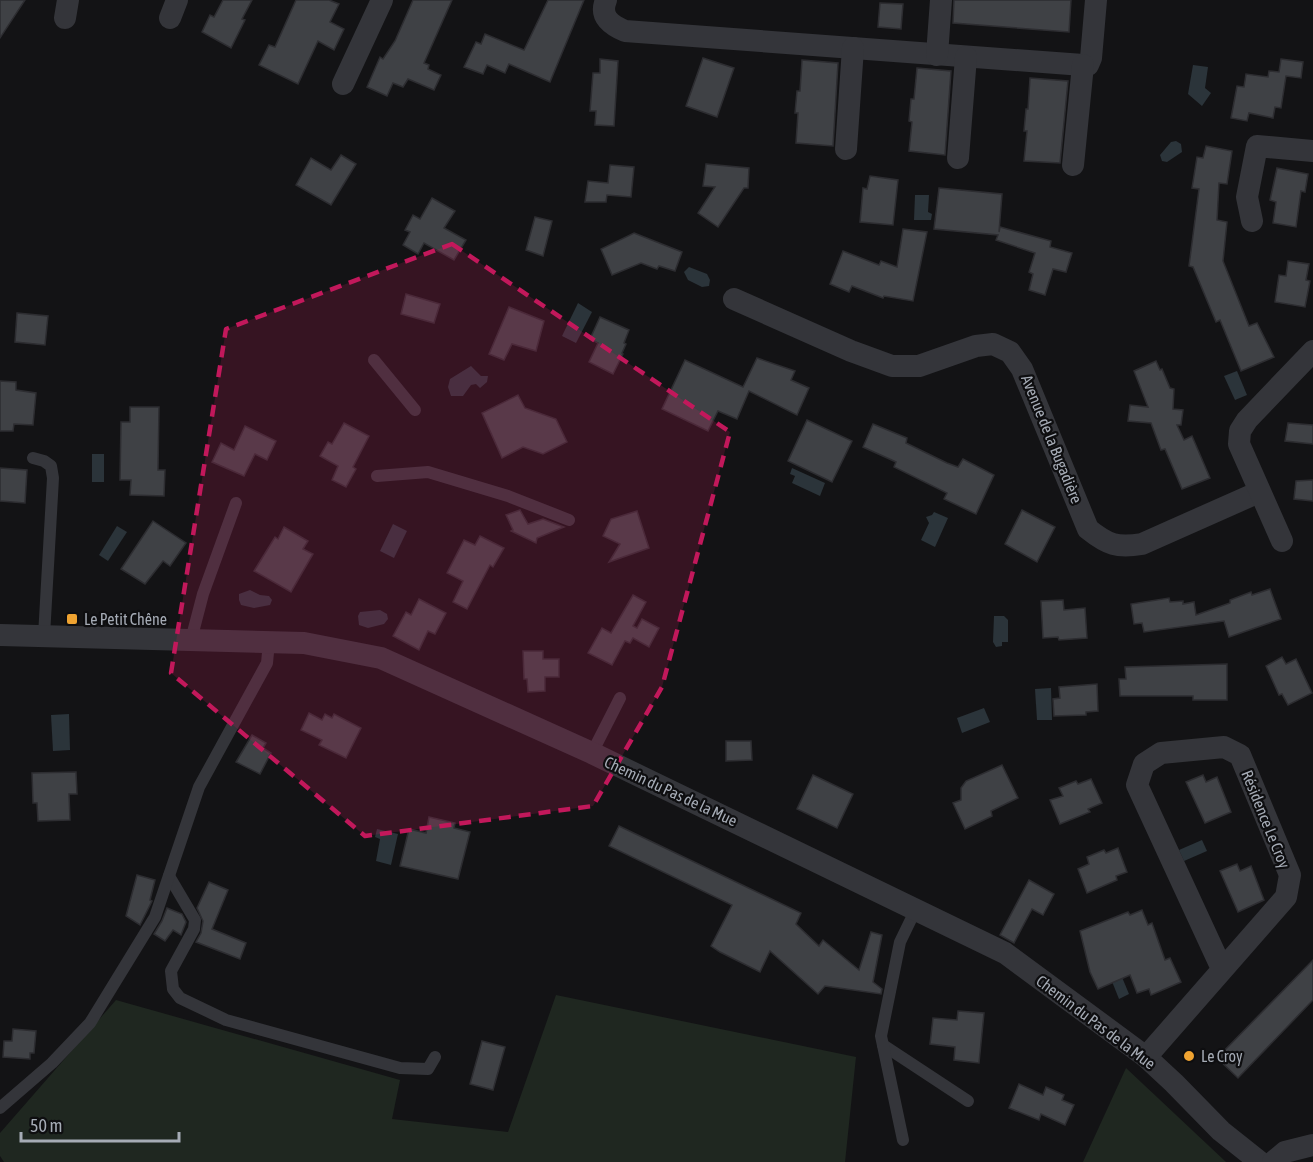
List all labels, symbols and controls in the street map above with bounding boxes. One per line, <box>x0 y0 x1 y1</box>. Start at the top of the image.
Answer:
street label: Avenue de la Bugadière <box>1017 372 1086 506</box>
place label: Le Petit Chêne <box>84 610 167 628</box>
marker: Le Petit Chêne <box>65 612 79 626</box>
street label: Chemin du Pas de la Mue <box>602 752 740 830</box>
street label: Résidence Le Croy <box>1237 767 1294 871</box>
street label: Chemin du Pas de la Mue <box>1033 971 1159 1073</box>
place label: Le Croy <box>1201 1047 1243 1066</box>
marker: Le Croy <box>1182 1049 1196 1063</box>
scale bar <box>21 1105 178 1143</box>
text: 50 m <box>30 1115 62 1136</box>

